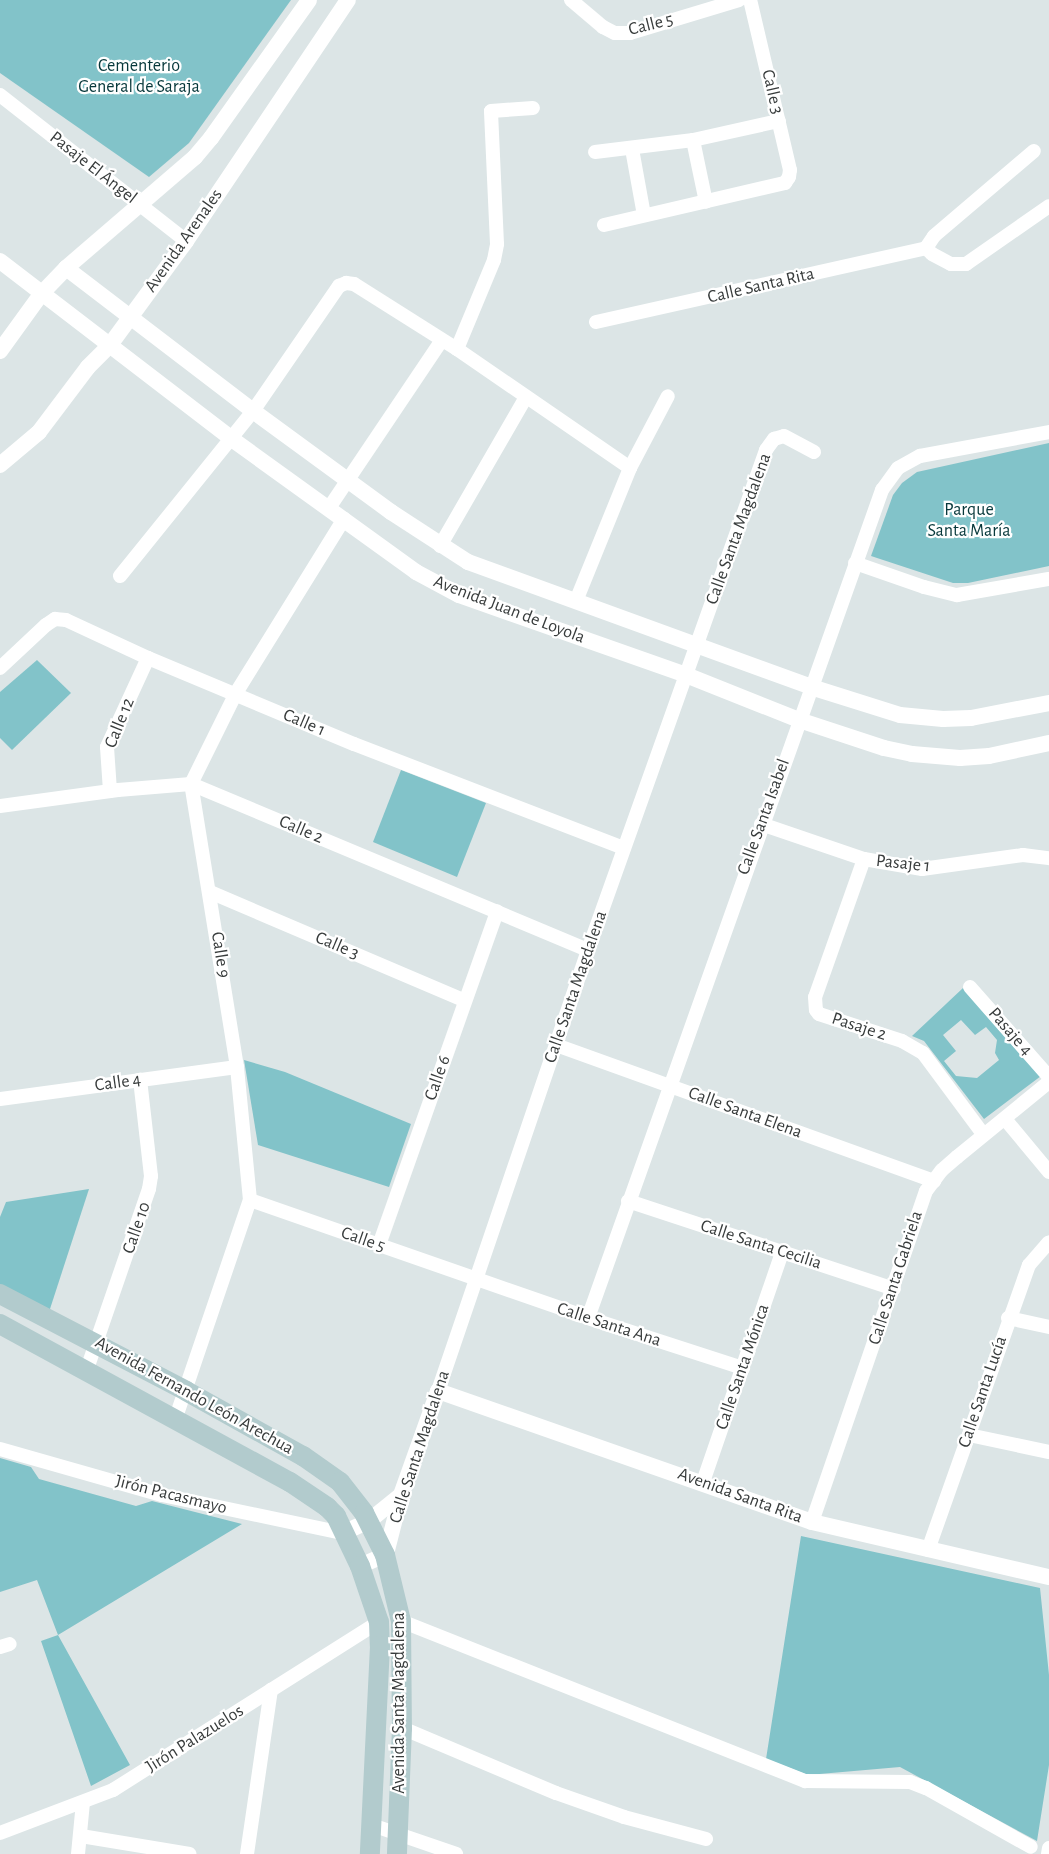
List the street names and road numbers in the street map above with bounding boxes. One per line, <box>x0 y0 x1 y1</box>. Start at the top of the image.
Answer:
street label: Calle 5 <box>626 9 676 41</box>
street label: Calle 3 <box>756 68 788 116</box>
street label: Pasaje El Ángel <box>45 127 141 209</box>
street label: Avenida Arenales <box>140 185 228 297</box>
street label: Calle Santa Rita <box>706 263 816 309</box>
street label: Calle Santa Magdalena <box>702 450 776 608</box>
street label: Avenida Juan de Loyola <box>430 571 588 649</box>
street label: Calle 12 <box>100 695 140 751</box>
street label: Calle 1 <box>280 704 328 742</box>
street label: Calle Santa Isabel <box>733 756 795 878</box>
street label: Calle 2 <box>276 811 326 849</box>
street label: Pasaje 1 <box>875 850 931 878</box>
street label: Calle Santa Magdalena <box>540 908 612 1066</box>
street label: Calle 3 <box>312 927 362 965</box>
street label: Calle 9 <box>206 930 234 980</box>
street label: Pasaje 4 <box>983 1003 1037 1061</box>
street label: Pasaje 2 <box>829 1008 889 1046</box>
street label: Calle 6 <box>420 1053 456 1103</box>
street label: Calle 4 <box>93 1069 143 1097</box>
street label: Calle Santa Elena <box>685 1082 805 1144</box>
street label: Calle 10 <box>118 1199 156 1257</box>
street label: Calle Santa Gabriela <box>864 1208 928 1348</box>
street label: Calle Santa Cecilia <box>698 1215 824 1275</box>
street label: Calle 5 <box>338 1222 388 1258</box>
street label: Calle Santa Ana <box>554 1298 664 1352</box>
street label: Calle Santa Mónica <box>711 1301 775 1433</box>
street label: Avenida Fernando León Arechua <box>91 1332 297 1460</box>
street label: Calle Santa Lucía <box>954 1333 1012 1451</box>
street label: Calle Santa Magdalena <box>385 1368 455 1526</box>
street label: Avenida Santa Rita <box>675 1463 805 1529</box>
street label: Jirón Pacasmayo <box>113 1471 229 1519</box>
street label: Avenida Santa Magdalena <box>388 1612 410 1794</box>
street label: Jirón Palazuelos <box>142 1700 248 1778</box>

